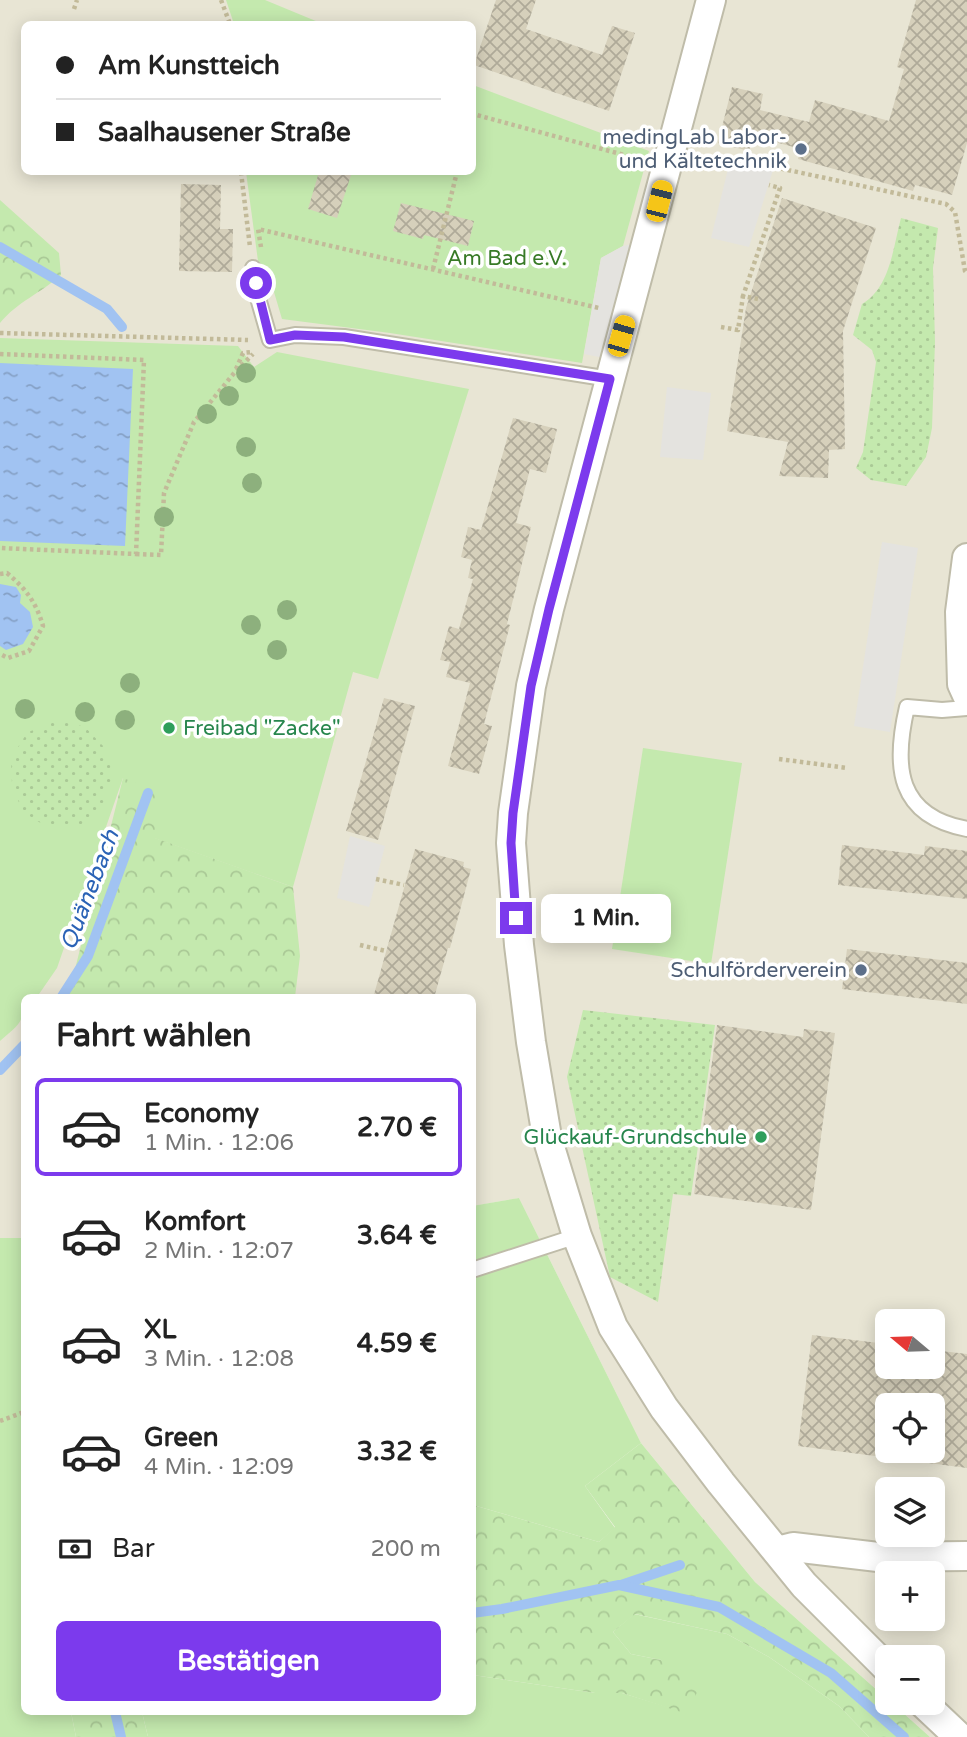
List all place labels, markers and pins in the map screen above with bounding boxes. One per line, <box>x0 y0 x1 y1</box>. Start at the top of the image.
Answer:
place label: medingLab Labor- und Kältetechnik <box>602 125 787 174</box>
marker: medingLab Labor- und Kältetechnik <box>793 141 809 157</box>
place label: Freibad "Zacke" <box>183 716 341 741</box>
marker: Freibad "Zacke" <box>161 720 177 736</box>
place label: Schulförderverein <box>671 958 847 983</box>
marker: Schulförderverein <box>853 962 869 978</box>
place label: Glückauf-Grundschule <box>524 1125 747 1150</box>
marker: Glückauf-Grundschule <box>753 1129 769 1145</box>

